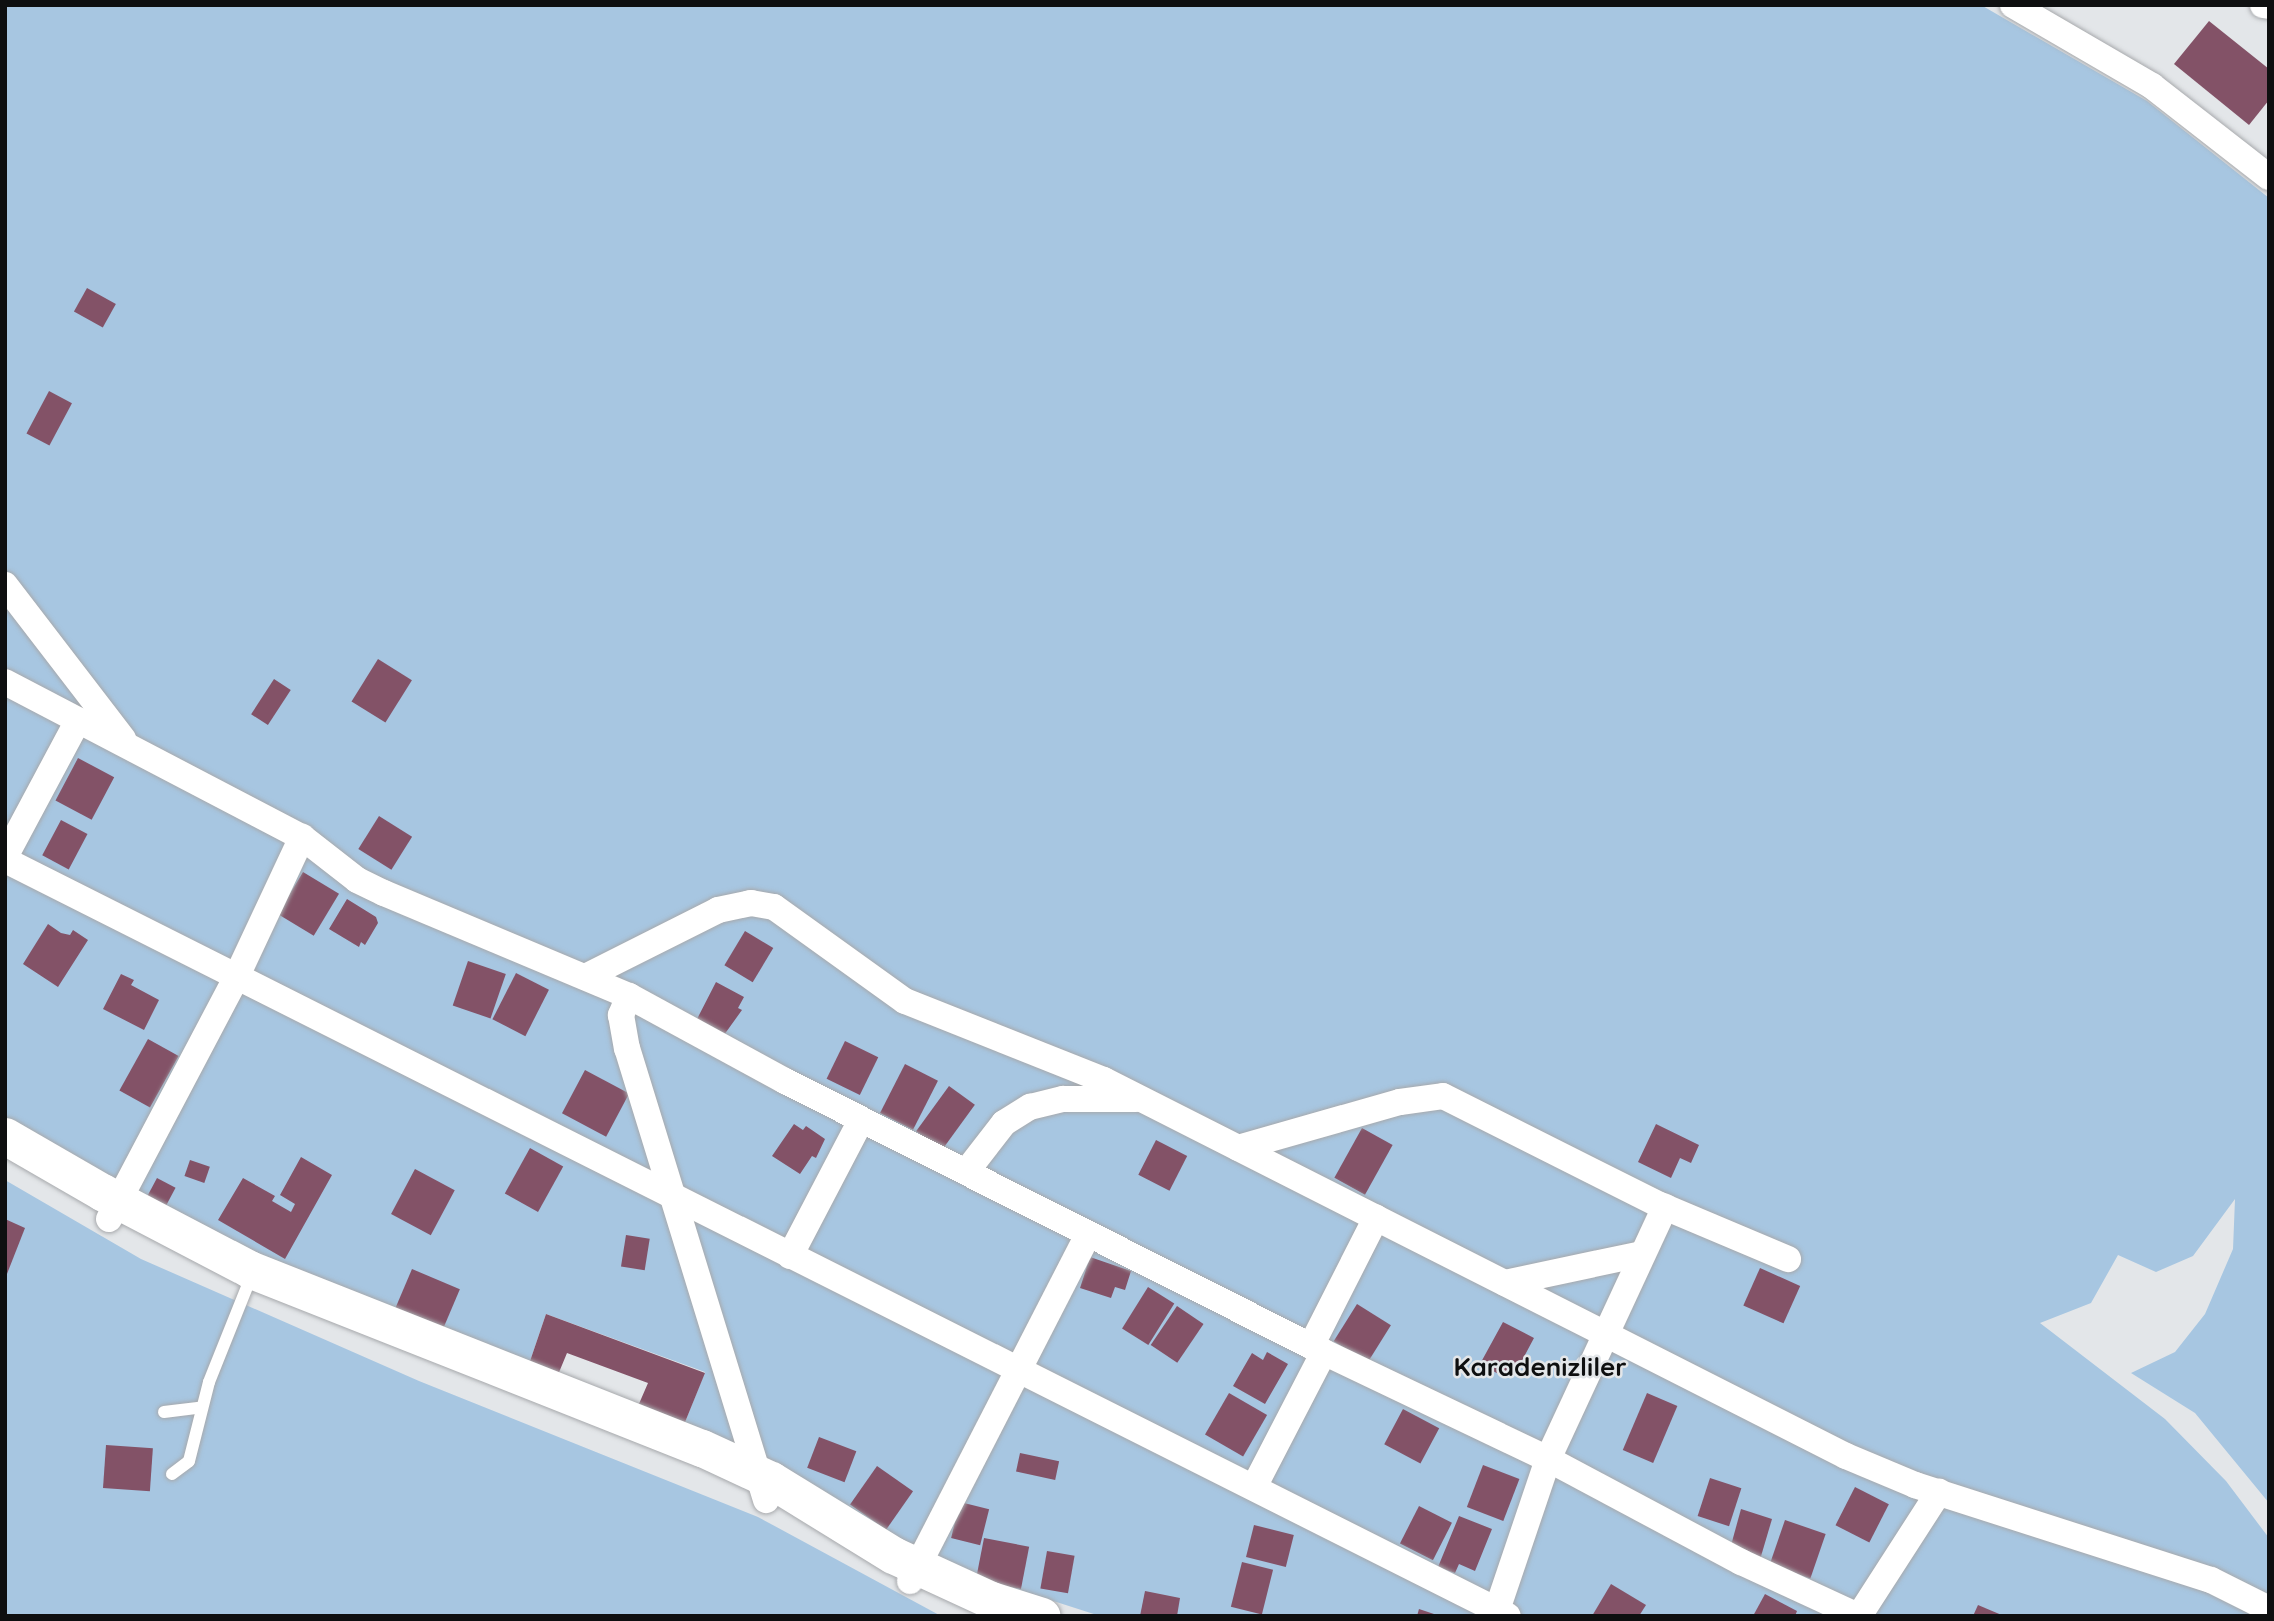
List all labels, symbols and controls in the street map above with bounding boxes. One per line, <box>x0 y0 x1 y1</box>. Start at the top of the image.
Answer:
district label: Karadenizliler <box>1453 1351 1627 1383</box>

